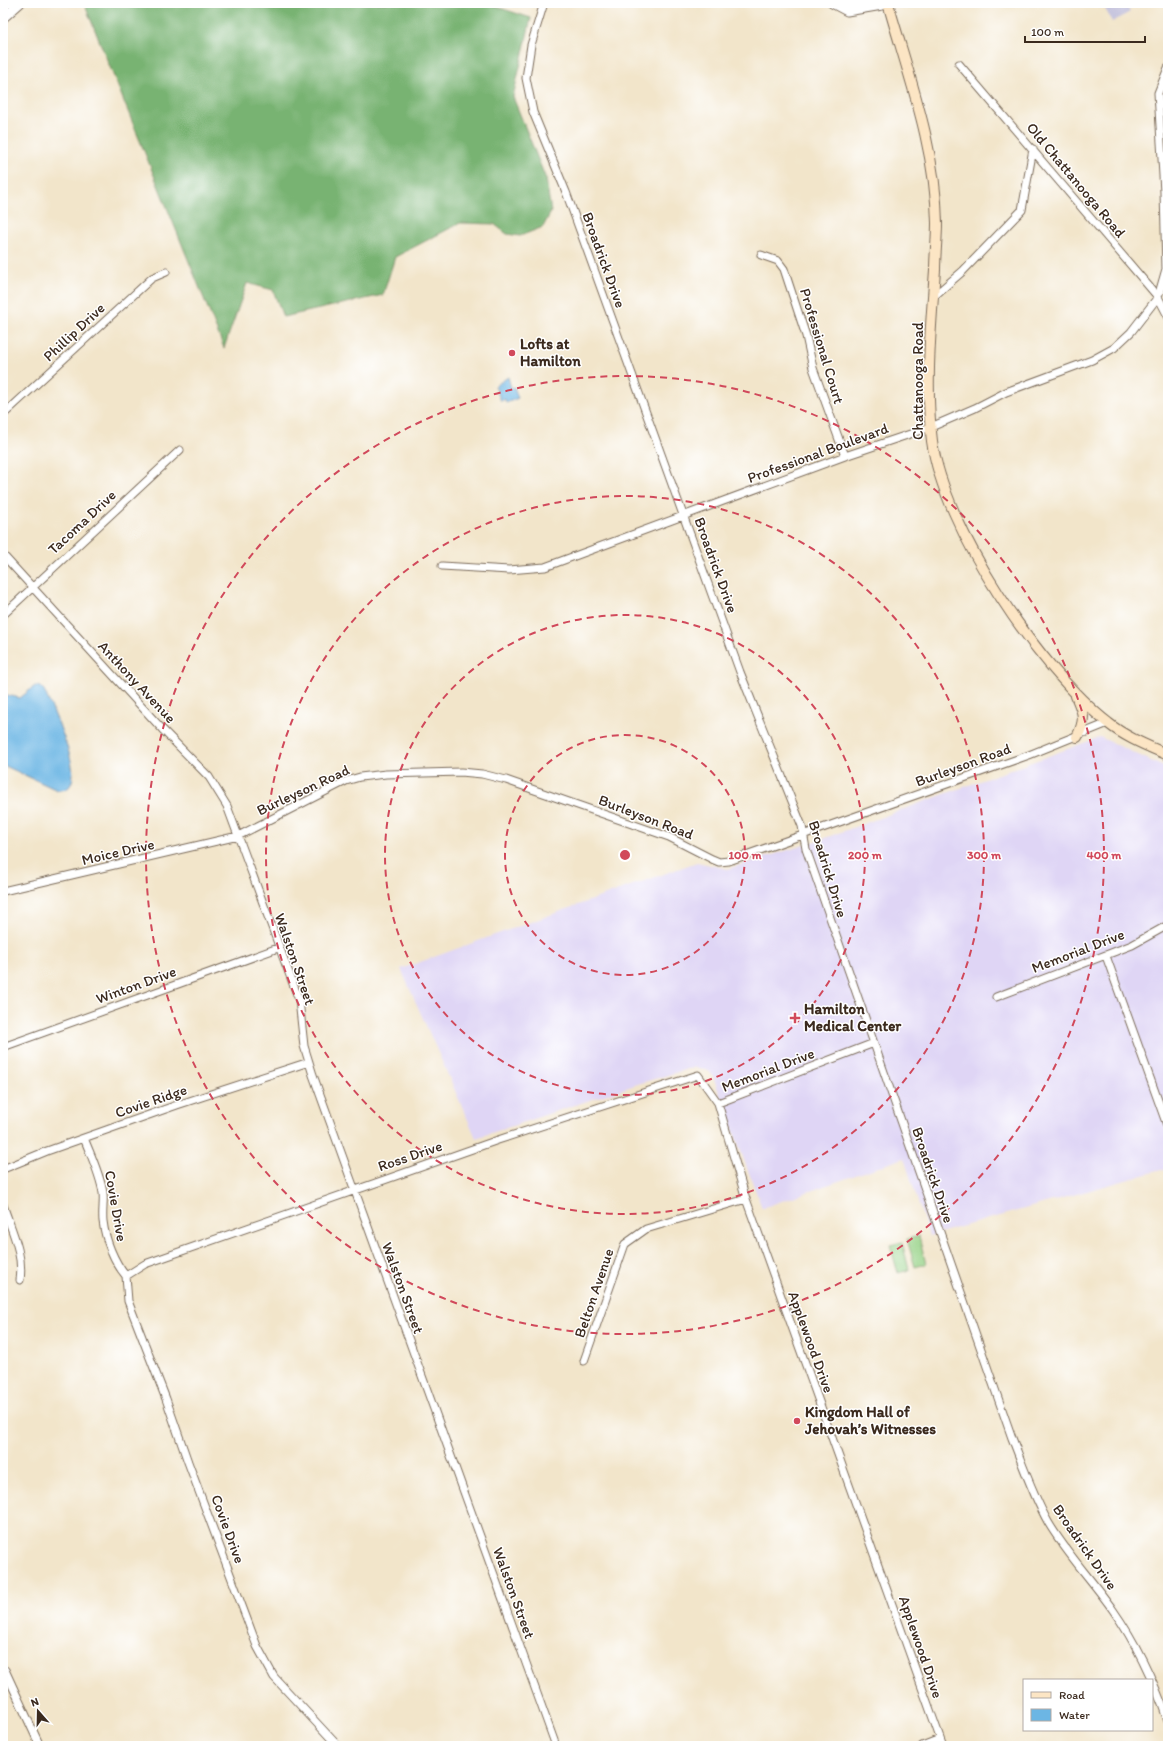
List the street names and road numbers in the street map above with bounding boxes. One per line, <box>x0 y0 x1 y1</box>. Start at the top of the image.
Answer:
street label: Old Chattanooga Road <box>1023 119 1129 241</box>
street label: Broadrick Drive <box>578 210 630 310</box>
street label: Professional Court <box>796 286 848 406</box>
street label: Phillip Drive <box>39 299 109 365</box>
street label: Chattanooga Road <box>909 321 927 440</box>
street label: Professional Boulevard <box>745 419 892 487</box>
street label: Tacoma Drive <box>44 486 120 558</box>
street label: Broadrick Drive <box>690 515 742 615</box>
street label: Anthony Avenue <box>94 637 180 727</box>
street label: Burleyson Road <box>913 739 1013 791</box>
street label: Burleyson Road <box>254 761 352 819</box>
street label: Burleyson Road <box>596 791 696 843</box>
street label: Broadrick Drive <box>805 818 851 920</box>
street label: Moice Drive <box>80 835 156 869</box>
street label: Walston Street <box>271 911 319 1008</box>
street label: Memorial Drive <box>1029 925 1127 977</box>
street label: Winton Drive <box>93 962 179 1008</box>
street label: Memorial Drive <box>719 1044 817 1096</box>
street label: Covie Ridge <box>113 1080 189 1122</box>
street label: Broadrick Drive <box>908 1125 958 1225</box>
street label: Ross Drive <box>375 1137 445 1175</box>
street label: Covie Drive <box>101 1169 131 1243</box>
street label: Walston Street <box>378 1240 428 1337</box>
street label: Belton Avenue <box>570 1246 618 1340</box>
street label: Applewood Drive <box>784 1289 838 1395</box>
street label: Covie Drive <box>207 1492 249 1566</box>
street label: Broadrick Drive <box>1049 1501 1121 1593</box>
street label: Walston Street <box>489 1545 539 1642</box>
street label: Applewood Drive <box>895 1593 947 1701</box>

